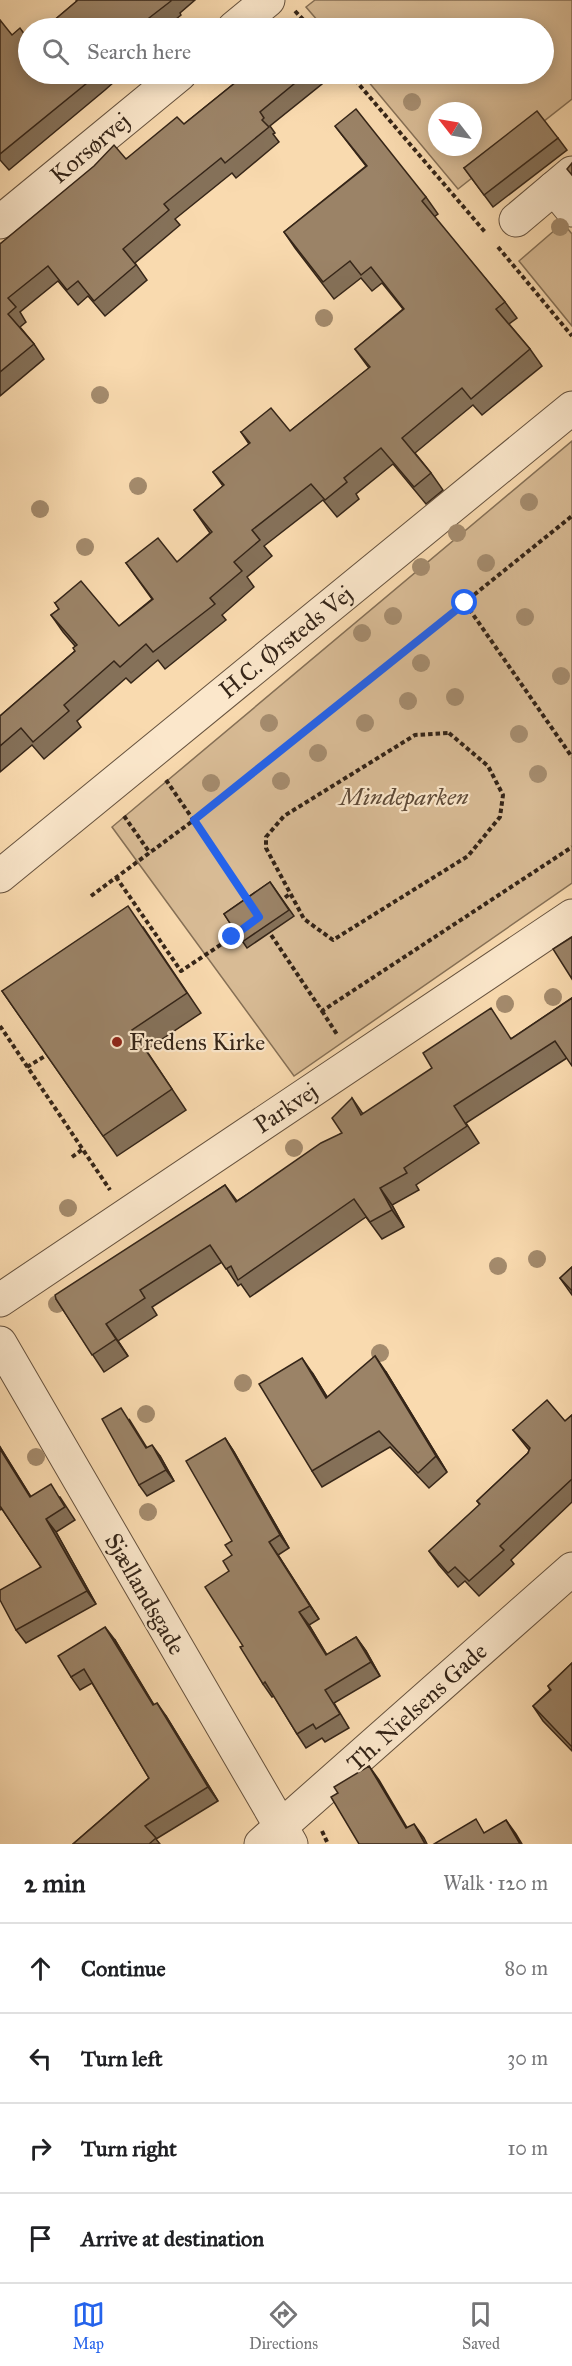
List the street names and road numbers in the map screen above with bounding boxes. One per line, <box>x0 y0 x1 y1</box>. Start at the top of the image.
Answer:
street label: Korsørvej <box>44 106 136 190</box>
street label: H.C. Ørsteds Vej <box>213 579 359 705</box>
street label: Parkvej <box>248 1076 324 1140</box>
street label: Sjællandsgade <box>98 1528 192 1660</box>
street label: Th. Nielsens Gade <box>341 1636 493 1778</box>

